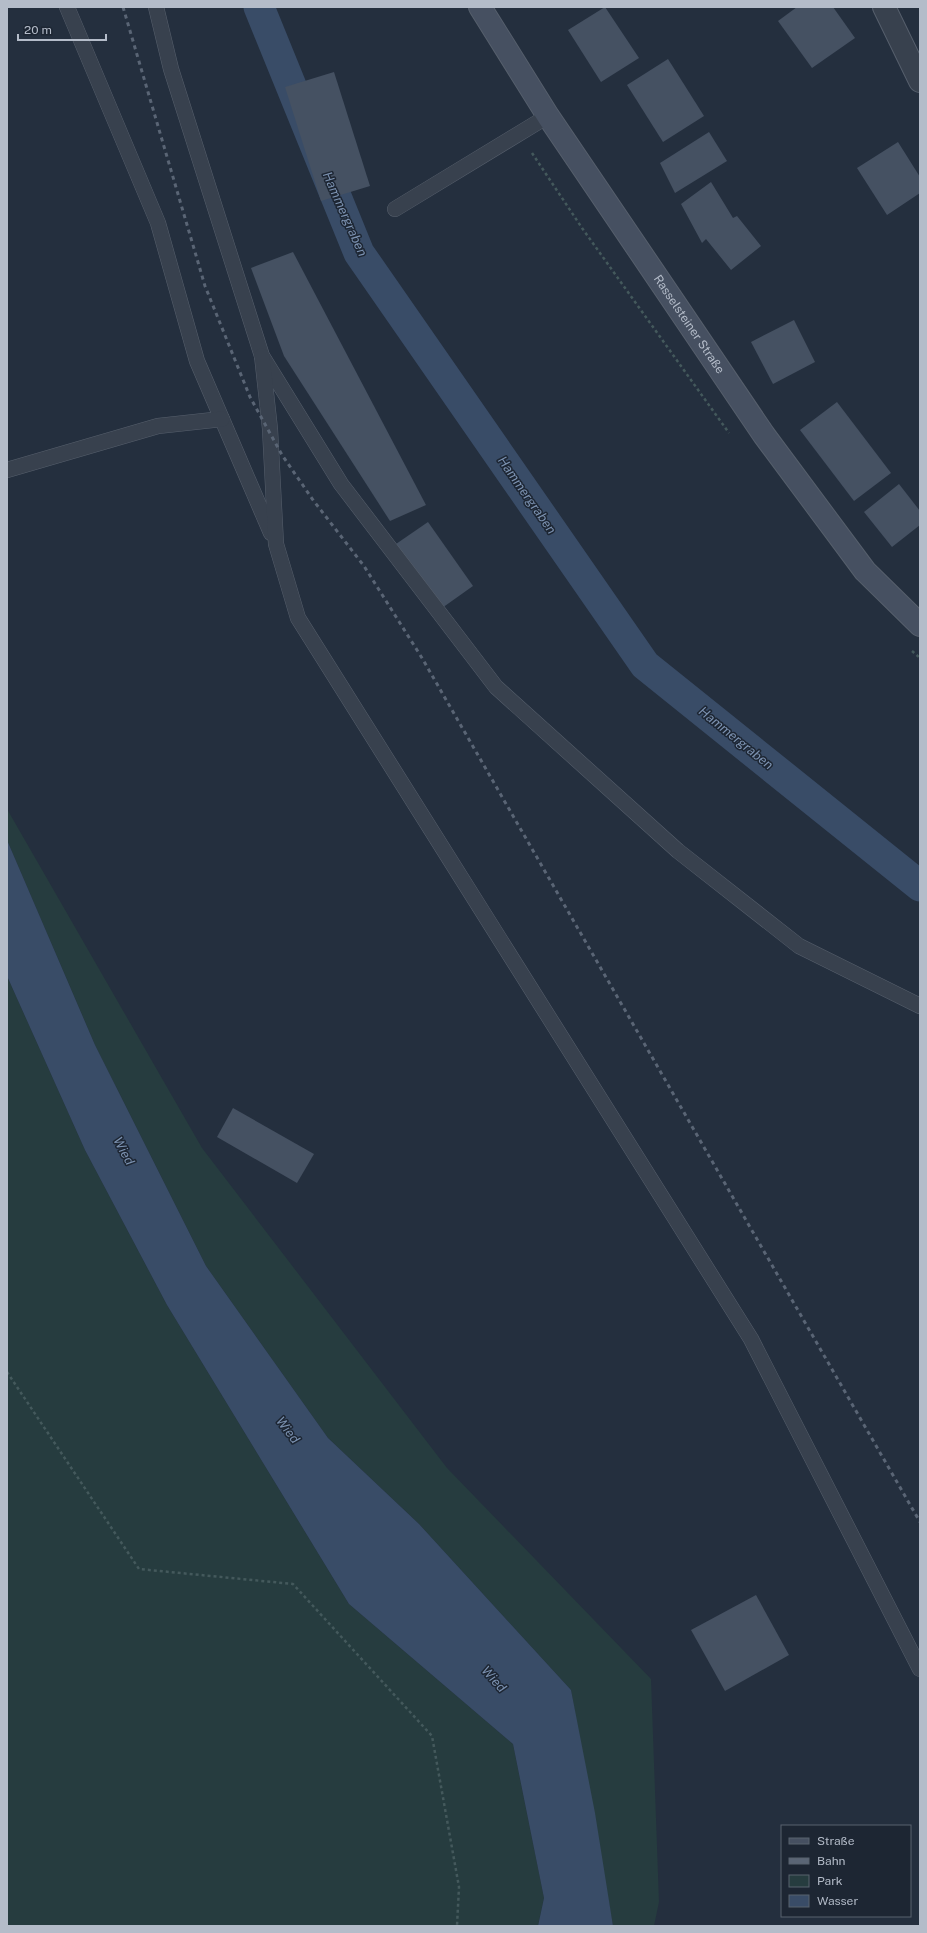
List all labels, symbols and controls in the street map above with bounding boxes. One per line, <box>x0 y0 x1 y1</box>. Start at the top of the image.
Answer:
scale bar <box>18 16 106 42</box>
text: 20 m <box>24 23 52 37</box>
water label: Hammergraben <box>320 169 370 259</box>
street label: Rasselsteiner Straße <box>651 272 728 376</box>
water label: Hammergraben <box>495 453 559 537</box>
water label: Hammergraben <box>696 704 776 772</box>
water label: Wied <box>110 1134 138 1168</box>
water label: Wied <box>273 1414 303 1447</box>
water label: Wied <box>479 1663 510 1695</box>
legend <box>781 1825 911 1917</box>
text: Straße <box>817 1834 855 1848</box>
text: Bahn <box>817 1854 846 1868</box>
text: Park <box>817 1874 843 1888</box>
text: Wasser <box>817 1894 858 1908</box>

